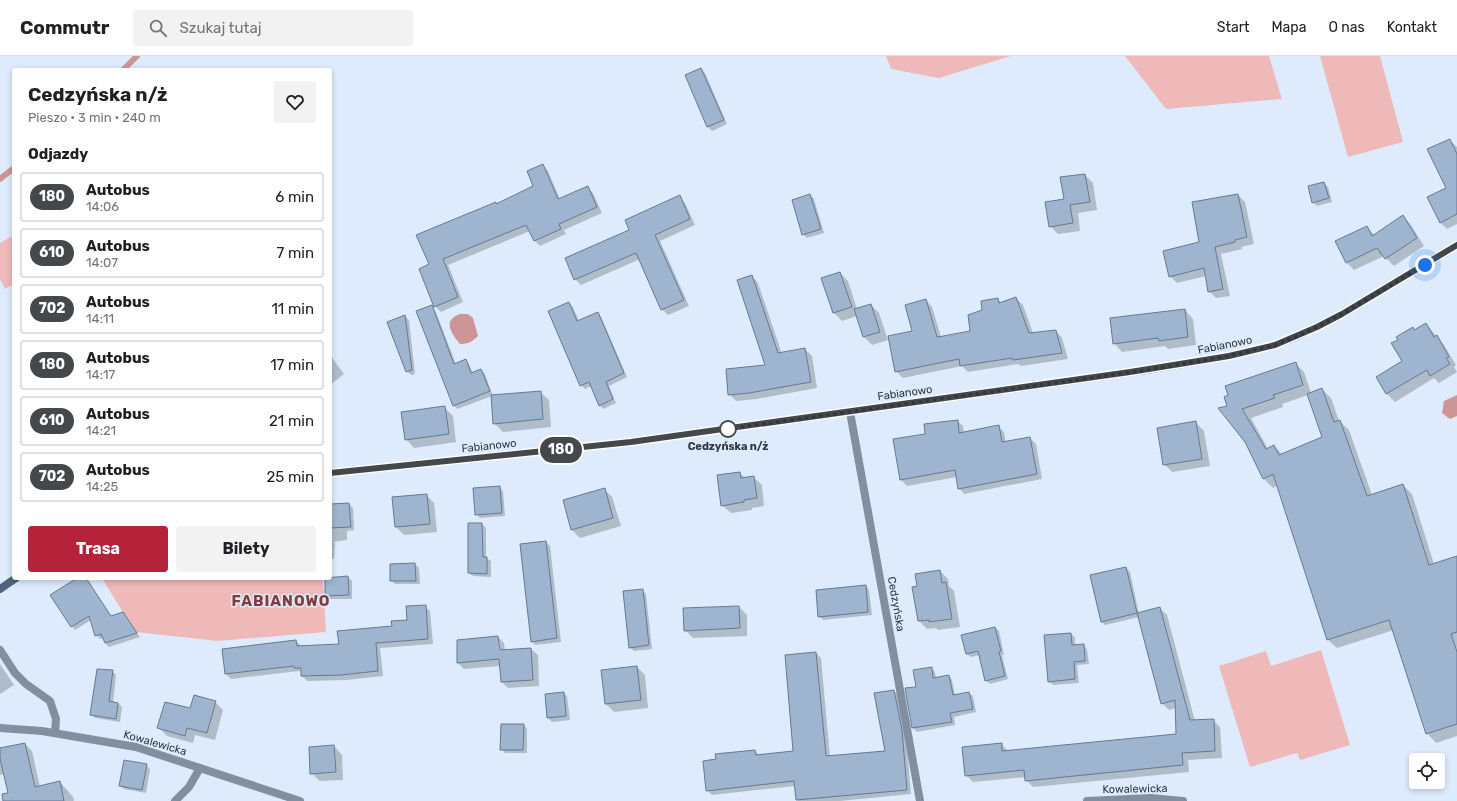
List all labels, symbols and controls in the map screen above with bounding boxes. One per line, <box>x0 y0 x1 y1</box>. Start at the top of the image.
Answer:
search box <box>133 10 413 46</box>
text: Commutr <box>20 16 109 39</box>
icon: search <box>147 17 169 39</box>
text: Szukaj tutaj <box>179 19 262 37</box>
text: Start <box>1217 19 1249 36</box>
text: Mapa <box>1271 19 1306 36</box>
text: O nas <box>1328 19 1365 36</box>
text: Kontakt <box>1387 19 1437 36</box>
button: heart <box>274 81 316 123</box>
text: Cedzyńska n/ż <box>28 83 167 106</box>
text: Pieszo · 3 min · 240 m <box>28 110 161 125</box>
text: Odjazdy <box>28 145 88 163</box>
text: Autobus <box>86 181 150 199</box>
text: 180 <box>39 188 65 205</box>
text: 6 min <box>275 188 314 206</box>
text: 14:06 <box>86 199 119 214</box>
text: Autobus <box>86 237 150 255</box>
text: 610 <box>39 244 65 261</box>
text: 7 min <box>277 244 314 262</box>
text: 14:07 <box>86 255 118 270</box>
your location <box>1415 255 1435 275</box>
text: Autobus <box>86 293 150 311</box>
text: 702 <box>39 300 65 317</box>
text: 11 min <box>271 300 314 318</box>
text: 14:11 <box>86 311 114 326</box>
street label: Fabianowo <box>1197 333 1253 357</box>
text: Autobus <box>86 349 150 367</box>
text: 180 <box>39 356 65 373</box>
text: 17 min <box>270 356 314 374</box>
text: 14:17 <box>86 367 115 382</box>
street label: Fabianowo <box>877 383 933 403</box>
text: Autobus <box>86 405 150 423</box>
text: 610 <box>39 412 65 429</box>
text: 21 min <box>269 412 314 430</box>
marker: Cedzyńska n/ż <box>719 420 737 438</box>
text: 14:21 <box>86 423 116 438</box>
street label: Fabianowo <box>461 437 517 455</box>
line badge: 180 <box>538 437 584 463</box>
place label: Cedzyńska n/ż <box>688 440 768 453</box>
text: 180 <box>548 441 574 458</box>
text: Autobus <box>86 461 150 479</box>
text: 702 <box>39 468 65 485</box>
text: 25 min <box>267 468 314 486</box>
text: 14:25 <box>86 479 118 494</box>
button: Trasa <box>28 526 168 572</box>
button: Bilety <box>176 526 316 572</box>
street label: Cedzyńska <box>885 575 907 633</box>
district label: FABIANOWO <box>232 592 330 610</box>
street label: Kowalewicka <box>122 728 188 758</box>
map controls <box>1409 753 1445 789</box>
button: locate <box>1409 753 1445 789</box>
street label: Kowalewicka <box>1102 782 1168 796</box>

